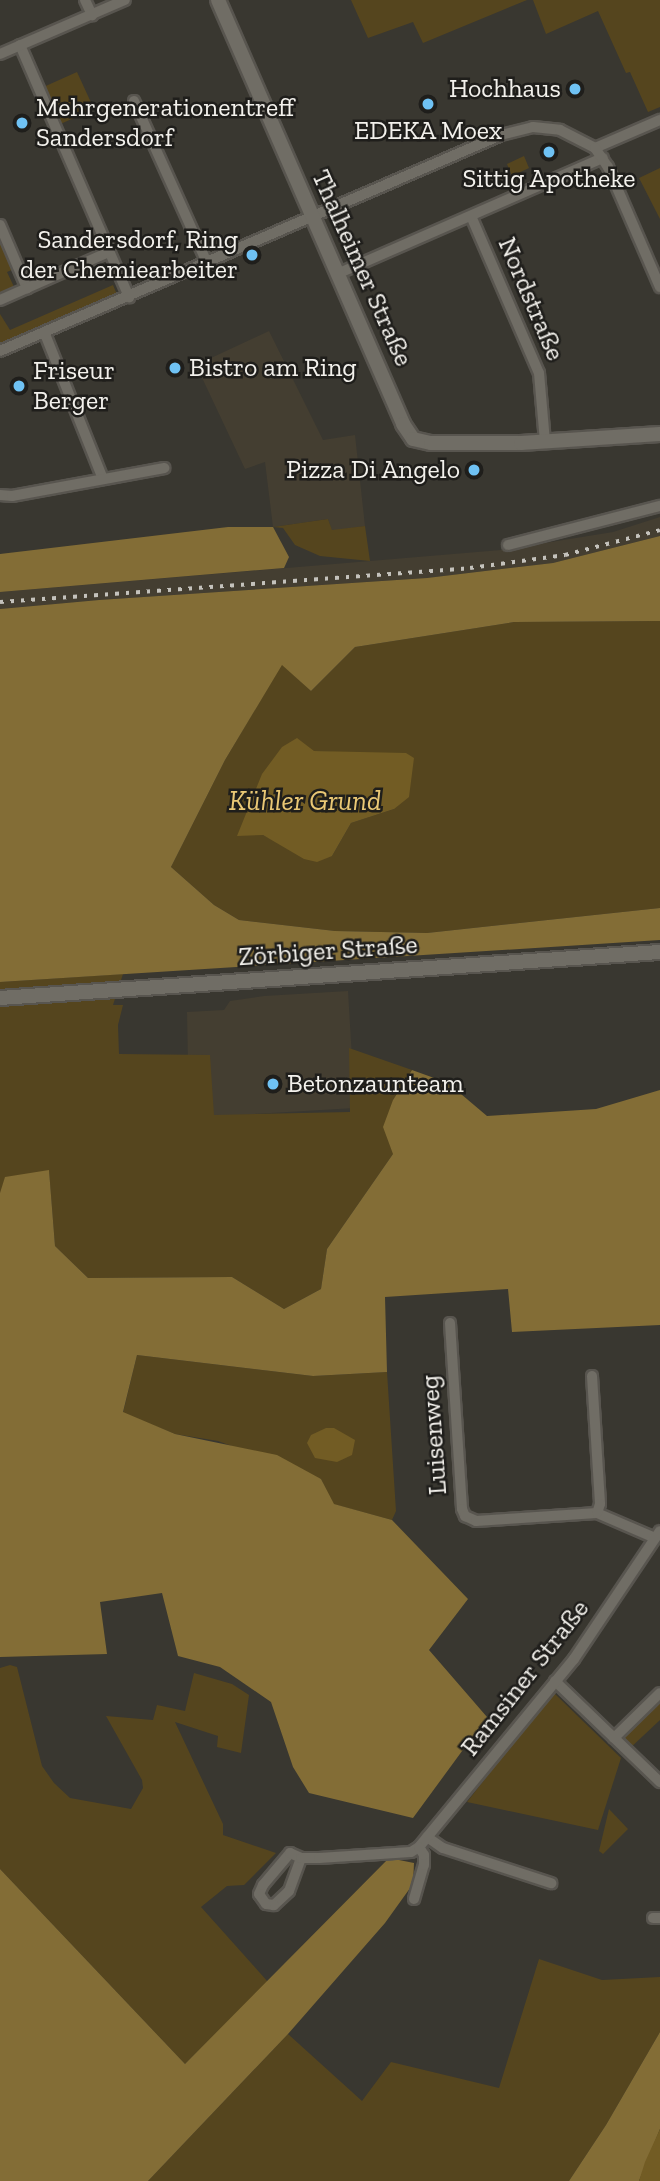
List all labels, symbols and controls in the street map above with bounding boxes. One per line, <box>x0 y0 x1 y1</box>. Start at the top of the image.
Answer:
place label: Hochhaus <box>449 73 561 105</box>
marker: Hochhaus <box>567 81 583 97</box>
place label: Mehrgenerationentreff Sandersdorf <box>36 92 294 154</box>
marker: EDEKA Moex <box>420 96 436 112</box>
marker: Mehrgenerationentreff Sandersdorf <box>14 115 30 131</box>
place label: EDEKA Moex <box>353 115 503 147</box>
marker: Sittig Apotheke <box>541 144 557 160</box>
place label: Sittig Apotheke <box>462 163 636 195</box>
street label: Thalheimer Straße <box>305 165 419 371</box>
place label: Sandersdorf, Ring der Chemiearbeiter <box>20 224 238 286</box>
street label: Nordstraße <box>491 233 571 365</box>
marker: Sandersdorf, Ring der Chemiearbeiter <box>244 247 260 263</box>
place label: Bistro am Ring <box>189 352 357 384</box>
place label: Friseur Berger <box>33 355 115 416</box>
marker: Bistro am Ring <box>167 360 183 376</box>
marker: Friseur Berger <box>11 378 27 394</box>
place label: Pizza Di Angelo <box>285 454 460 486</box>
marker: Pizza Di Angelo <box>466 462 482 478</box>
water label: Kühler Grund <box>229 784 381 818</box>
street label: Zörbiger Straße <box>237 929 419 973</box>
place label: Betonzaunteam <box>287 1068 464 1100</box>
marker: Betonzaunteam <box>265 1076 281 1092</box>
street label: Luisenweg <box>414 1374 454 1496</box>
street label: Ramsiner Straße <box>454 1594 596 1762</box>

